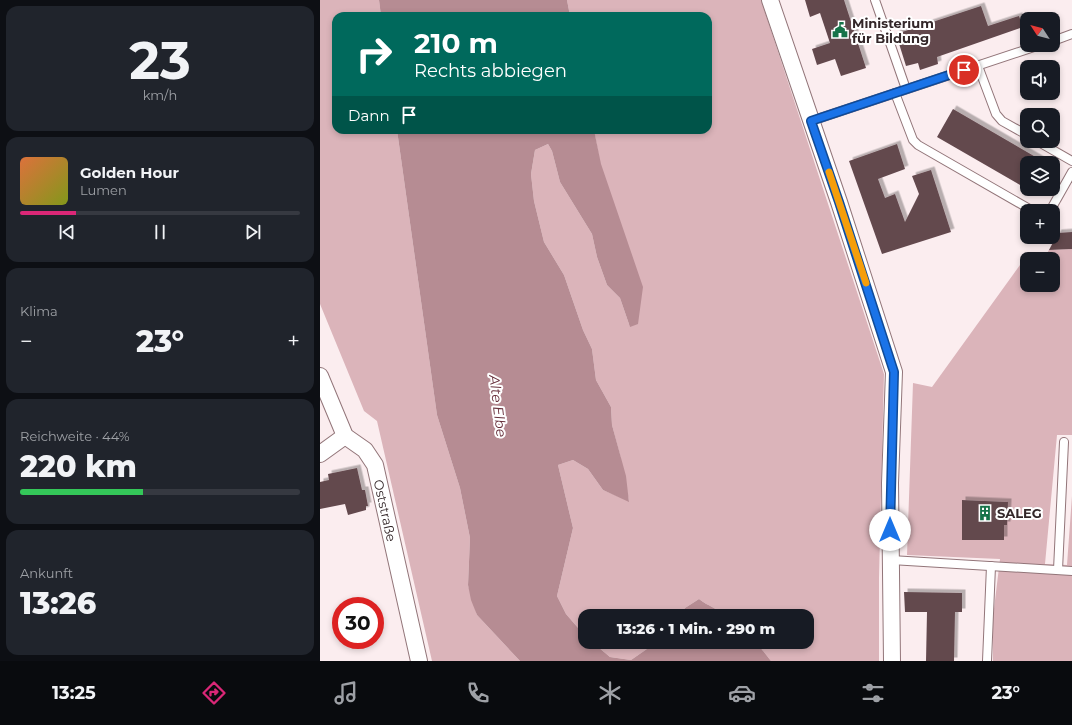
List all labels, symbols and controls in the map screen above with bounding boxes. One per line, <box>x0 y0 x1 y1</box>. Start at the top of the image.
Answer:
north arrow <box>1020 12 1060 52</box>
map controls <box>1020 12 1060 292</box>
place label: Ministerium für Bildung <box>852 15 934 46</box>
public building icon: Ministerium für Bildung <box>831 21 849 39</box>
text: 210 m <box>414 26 498 60</box>
icon: right <box>348 28 400 80</box>
text: 23 <box>129 29 191 92</box>
pin <box>947 53 981 87</box>
icon: arrive <box>953 59 975 81</box>
text: Rechts abbiegen <box>414 60 567 82</box>
button: sound <box>1020 60 1060 100</box>
text: km/h <box>143 87 177 103</box>
icon: arrive <box>398 104 420 126</box>
text: Dann <box>348 106 390 125</box>
button: search <box>1020 108 1060 148</box>
button: layers <box>1020 156 1060 196</box>
text: Golden Hour <box>80 163 179 182</box>
text: Lumen <box>80 182 127 198</box>
button: + <box>1020 204 1060 244</box>
icon: previous <box>56 221 78 243</box>
icon: pause <box>149 221 171 243</box>
icon: next <box>242 221 264 243</box>
button: − <box>1020 252 1060 292</box>
text: Klima <box>20 303 58 319</box>
text: 23° <box>136 323 184 360</box>
text: − <box>20 328 33 355</box>
text: + <box>287 328 300 355</box>
water label: Alte Elbe <box>485 373 511 438</box>
text: Reichweite · 44% <box>20 428 130 444</box>
text: 220 km <box>20 448 137 485</box>
street label: Oststraße <box>370 478 400 543</box>
building icon: SALEG <box>976 504 994 522</box>
place label: SALEG <box>997 505 1042 521</box>
position arrow <box>869 509 911 551</box>
text: Ankunft <box>20 565 73 581</box>
text: 13:26 <box>20 585 96 622</box>
speed limit sign: 30 <box>332 597 384 649</box>
text: 13:26 · 1 Min. · 290 m <box>617 619 775 638</box>
icon: directions <box>200 679 228 707</box>
icon: music <box>332 679 360 707</box>
icon: phone <box>464 679 492 707</box>
icon: climate <box>596 679 624 707</box>
icon: car <box>728 679 756 707</box>
icon: filters <box>859 679 887 707</box>
text: 13:25 <box>52 682 96 704</box>
text: 23° <box>991 682 1020 704</box>

